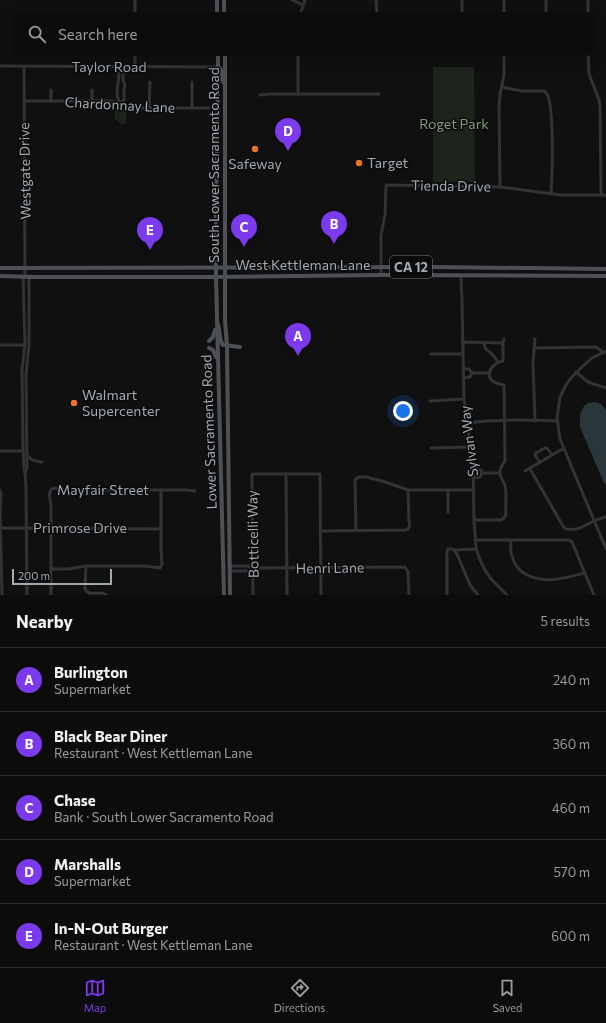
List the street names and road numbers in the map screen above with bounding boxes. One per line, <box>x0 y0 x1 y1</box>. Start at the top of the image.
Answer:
street label: Taylor Road <box>71 58 147 75</box>
street label: South Lower Sacramento Road <box>205 67 222 263</box>
street label: Chardonnay Lane <box>64 93 176 116</box>
street label: Westgate Drive <box>15 122 34 220</box>
street label: Tienda Drive <box>411 176 491 195</box>
street label: West Kettleman Lane <box>235 256 371 273</box>
road number: CA 12 <box>390 256 432 278</box>
street label: Lower Sacramento Road <box>197 354 220 510</box>
street label: Sylvan Way <box>456 404 481 478</box>
street label: Mayfair Street <box>57 481 149 498</box>
street label: Botticelli Way <box>243 490 262 578</box>
street label: Primrose Drive <box>33 519 127 536</box>
street label: Henri Lane <box>296 558 364 577</box>

